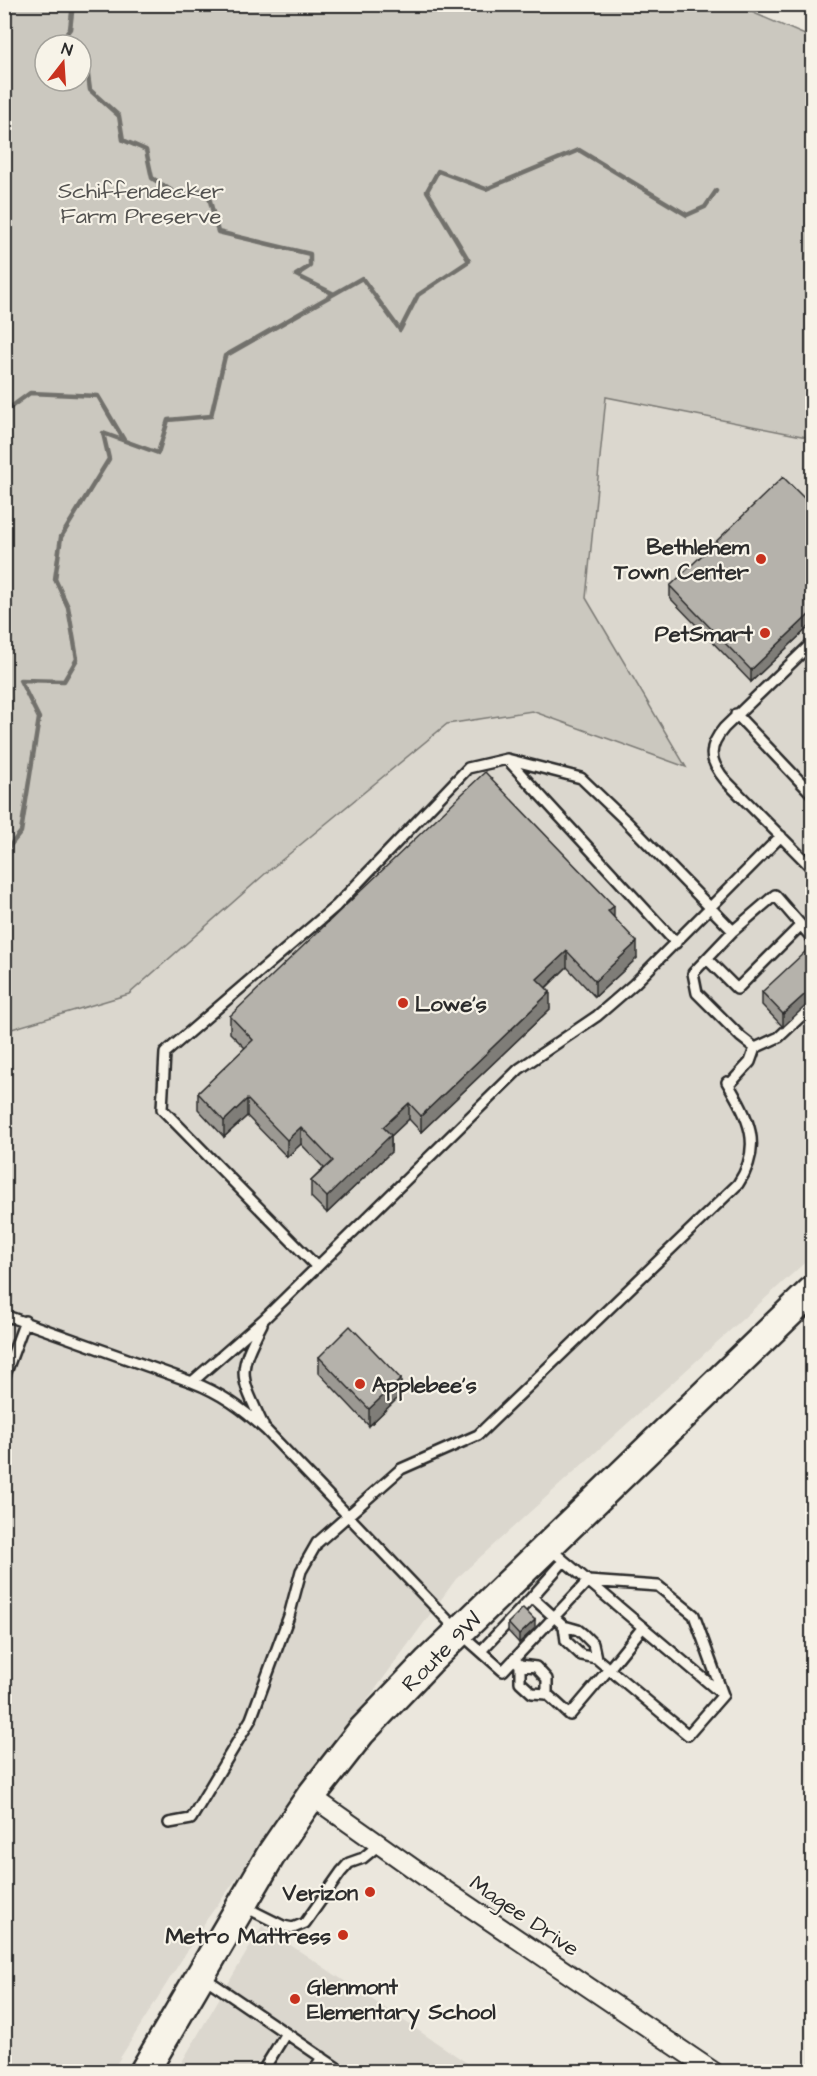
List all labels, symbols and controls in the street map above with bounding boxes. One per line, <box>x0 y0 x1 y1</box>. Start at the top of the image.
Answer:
north arrow <box>33 33 93 93</box>
text: N <box>59 38 75 62</box>
park label: Schiffendecker Farm Preserve <box>58 176 224 232</box>
place label: Bethlehem Town Center <box>613 532 750 588</box>
marker: Bethlehem Town Center <box>754 552 768 566</box>
place label: PetSmart <box>655 619 754 650</box>
marker: PetSmart <box>758 626 772 640</box>
place label: Lowe's <box>415 989 487 1020</box>
marker: Lowe's <box>396 996 410 1010</box>
place label: Applebee's <box>372 1370 477 1401</box>
marker: Applebee's <box>353 1377 367 1391</box>
street label: Route 9W <box>395 1605 489 1699</box>
street label: Magee Drive <box>463 1868 585 1965</box>
place label: Verizon <box>282 1878 358 1909</box>
marker: Verizon <box>363 1885 377 1899</box>
place label: Metro Mattress <box>165 1921 331 1952</box>
marker: Metro Mattress <box>336 1928 350 1942</box>
place label: Glenmont Elementary School <box>307 1972 496 2030</box>
marker: Glenmont Elementary School <box>288 1992 302 2006</box>

